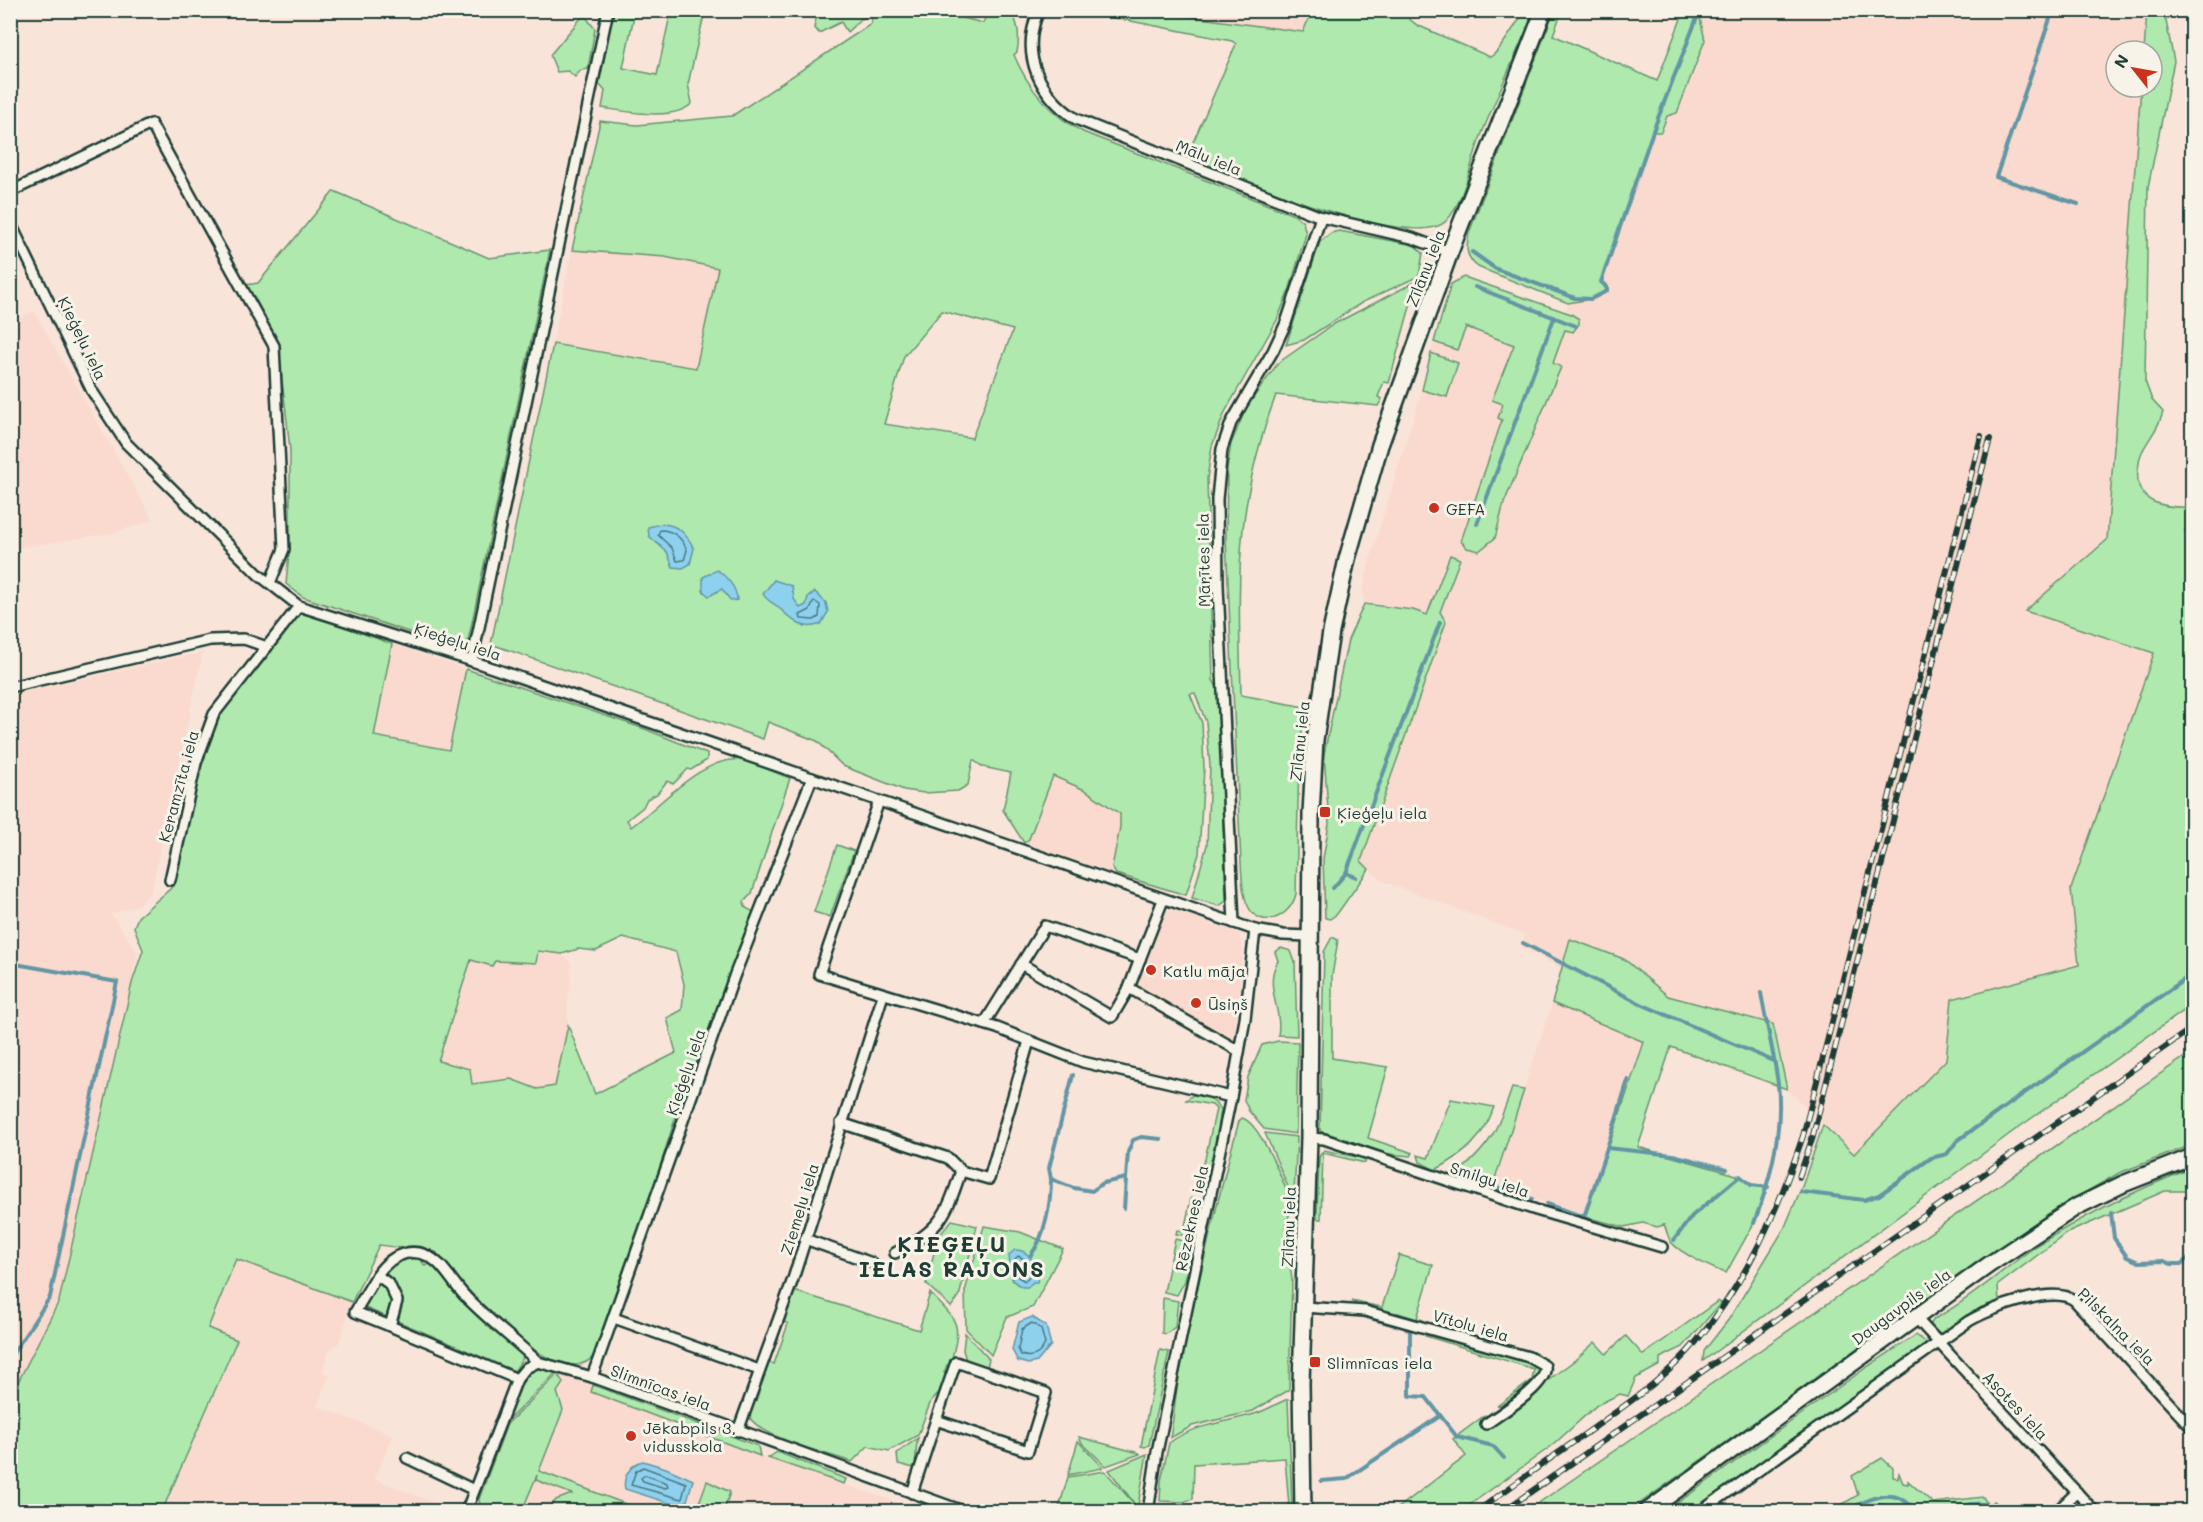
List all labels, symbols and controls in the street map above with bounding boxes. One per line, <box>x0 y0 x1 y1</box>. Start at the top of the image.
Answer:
north arrow <box>2104 39 2164 99</box>
text: N <box>2109 50 2133 72</box>
street label: Mālu iela <box>1173 134 1245 180</box>
street label: Zīlānu iela <box>1401 226 1449 310</box>
street label: Ķieģeļu iela <box>53 293 112 384</box>
place label: GEFA <box>1446 498 1485 519</box>
marker: GEFA <box>1427 501 1441 515</box>
street label: Mārītes iela <box>1192 513 1214 607</box>
street label: Ķieģeļu iela <box>411 617 504 666</box>
street label: Zīlānu iela <box>1284 699 1314 783</box>
street label: Keramzīta iela <box>153 728 203 844</box>
place label: Ķieģeļu iela <box>1337 802 1427 824</box>
marker: Ķieģeļu iela <box>1318 805 1332 819</box>
place label: Katlu māja <box>1163 960 1246 981</box>
marker: Katlu māja <box>1144 963 1158 977</box>
place label: Ūsiņš <box>1208 993 1248 1015</box>
marker: Ūsiņš <box>1189 996 1203 1010</box>
street label: Ķieģeļu iela <box>660 1026 711 1118</box>
street label: Smilgu iela <box>1447 1156 1533 1202</box>
street label: Ziemeļu iela <box>775 1161 824 1258</box>
street label: Rēzeknes iela <box>1170 1163 1212 1273</box>
street label: Zīlānu iela <box>1276 1186 1300 1268</box>
district label: ĶIEĢEĻU IELAS RAJONS <box>859 1229 1045 1283</box>
street label: Daugavpils iela <box>1847 1263 1955 1349</box>
street label: Pilskalna iela <box>2074 1283 2160 1369</box>
street label: Vītolu iela <box>1430 1304 1512 1346</box>
place label: Slimnīcas iela <box>1327 1352 1433 1373</box>
marker: Slimnīcas iela <box>1308 1355 1322 1369</box>
street label: Slimnīcas iela <box>608 1359 714 1415</box>
street label: Asotes iela <box>1979 1366 2053 1444</box>
place label: Jēkabpils 3. vidusskola <box>643 1417 736 1456</box>
marker: Jēkabpils 3. vidusskola <box>624 1429 638 1443</box>

